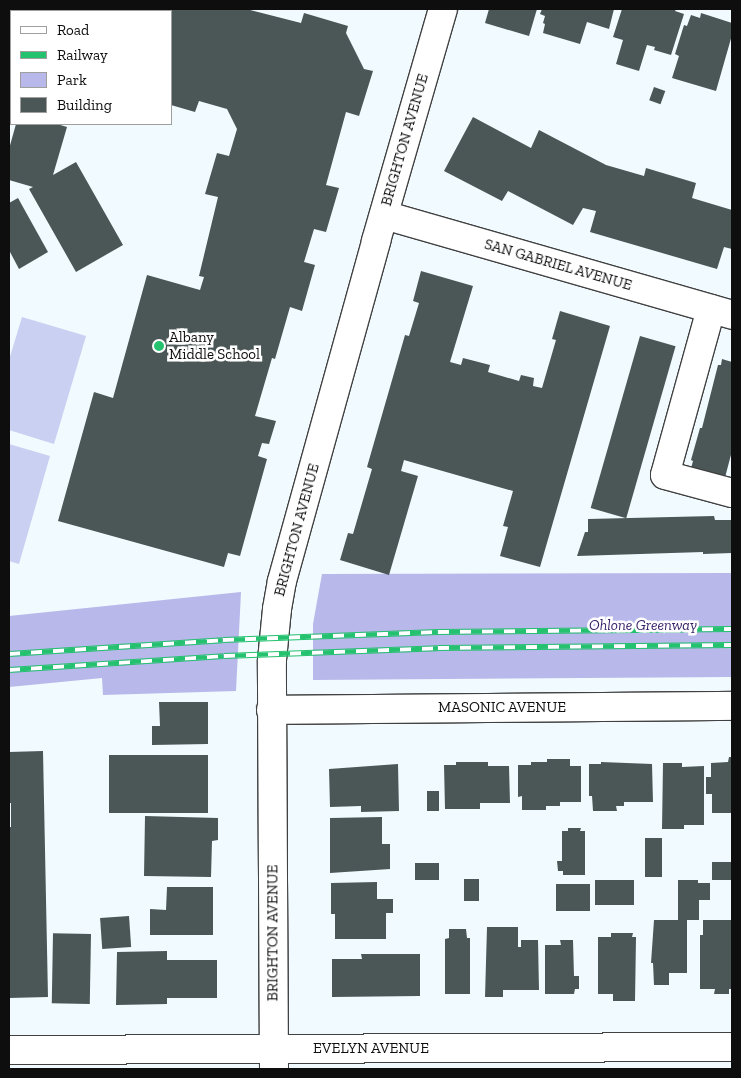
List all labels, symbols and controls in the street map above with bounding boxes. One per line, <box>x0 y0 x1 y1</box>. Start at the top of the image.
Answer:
legend <box>10 10 172 125</box>
text: Road <box>57 21 89 39</box>
text: Railway <box>57 46 108 64</box>
text: Park <box>57 71 87 89</box>
street label: BRIGHTON AVENUE <box>377 72 433 208</box>
text: Building <box>57 96 112 114</box>
street label: SAN GABRIEL AVENUE <box>482 235 634 295</box>
place label: Albany Middle School <box>169 328 260 363</box>
marker: Albany Middle School <box>153 340 165 352</box>
street label: BRIGHTON AVENUE <box>271 462 323 598</box>
park label: Ohlone Greenway <box>589 617 697 635</box>
street label: MASONIC AVENUE <box>438 699 566 717</box>
street label: BRIGHTON AVENUE <box>264 865 282 1001</box>
street label: EVELYN AVENUE <box>313 1040 429 1058</box>

